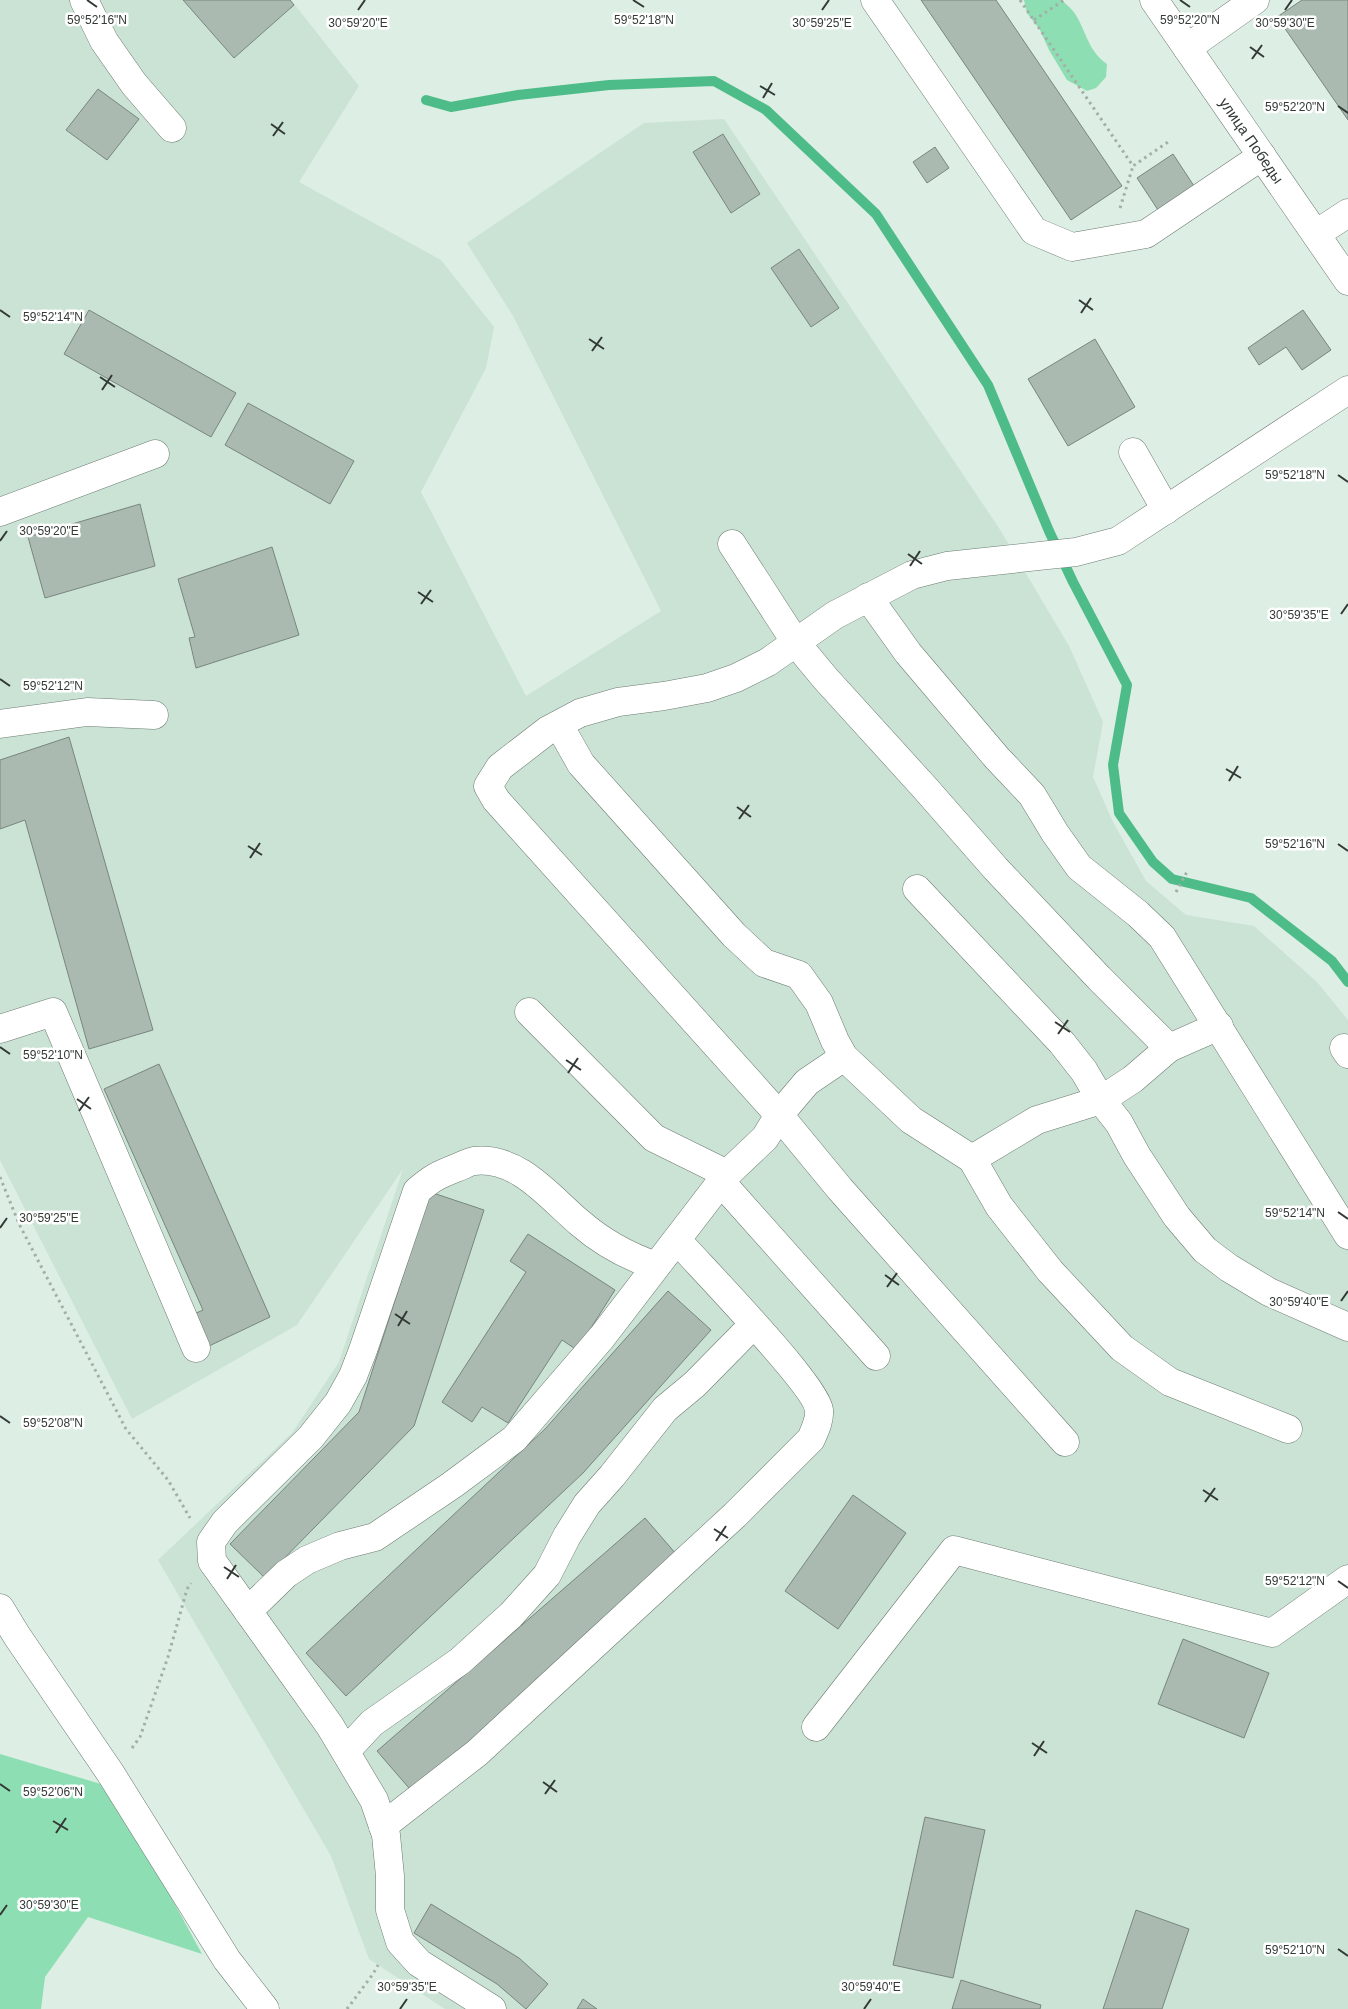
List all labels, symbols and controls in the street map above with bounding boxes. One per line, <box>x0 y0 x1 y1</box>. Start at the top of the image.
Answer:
text: 59°52'16"N <box>67 13 127 27</box>
text: 59°52'18"N <box>614 13 674 27</box>
text: 59°52'20"N <box>1160 13 1220 27</box>
text: 30°59'20"E <box>328 16 388 30</box>
text: 30°59'25"E <box>792 16 852 30</box>
text: 30°59'30"E <box>1255 16 1315 30</box>
street label: улица Победы <box>1216 94 1287 187</box>
text: 59°52'20"N <box>1265 100 1325 114</box>
text: 59°52'14"N <box>23 310 83 324</box>
text: 59°52'18"N <box>1265 468 1325 482</box>
text: 30°59'20"E <box>19 524 79 538</box>
text: 30°59'35"E <box>1269 608 1329 622</box>
text: 59°52'12"N <box>23 679 83 693</box>
text: 59°52'16"N <box>1265 837 1325 851</box>
text: 59°52'10"N <box>23 1048 83 1062</box>
text: 59°52'14"N <box>1265 1206 1325 1220</box>
text: 30°59'25"E <box>19 1211 79 1225</box>
text: 30°59'40"E <box>1269 1295 1329 1309</box>
text: 59°52'08"N <box>23 1416 83 1430</box>
text: 59°52'12"N <box>1265 1574 1325 1588</box>
text: 59°52'06"N <box>23 1785 83 1799</box>
text: 30°59'30"E <box>19 1898 79 1912</box>
text: 59°52'10"N <box>1265 1943 1325 1957</box>
text: 30°59'35"E <box>377 1980 437 1994</box>
text: 30°59'40"E <box>841 1980 901 1994</box>

